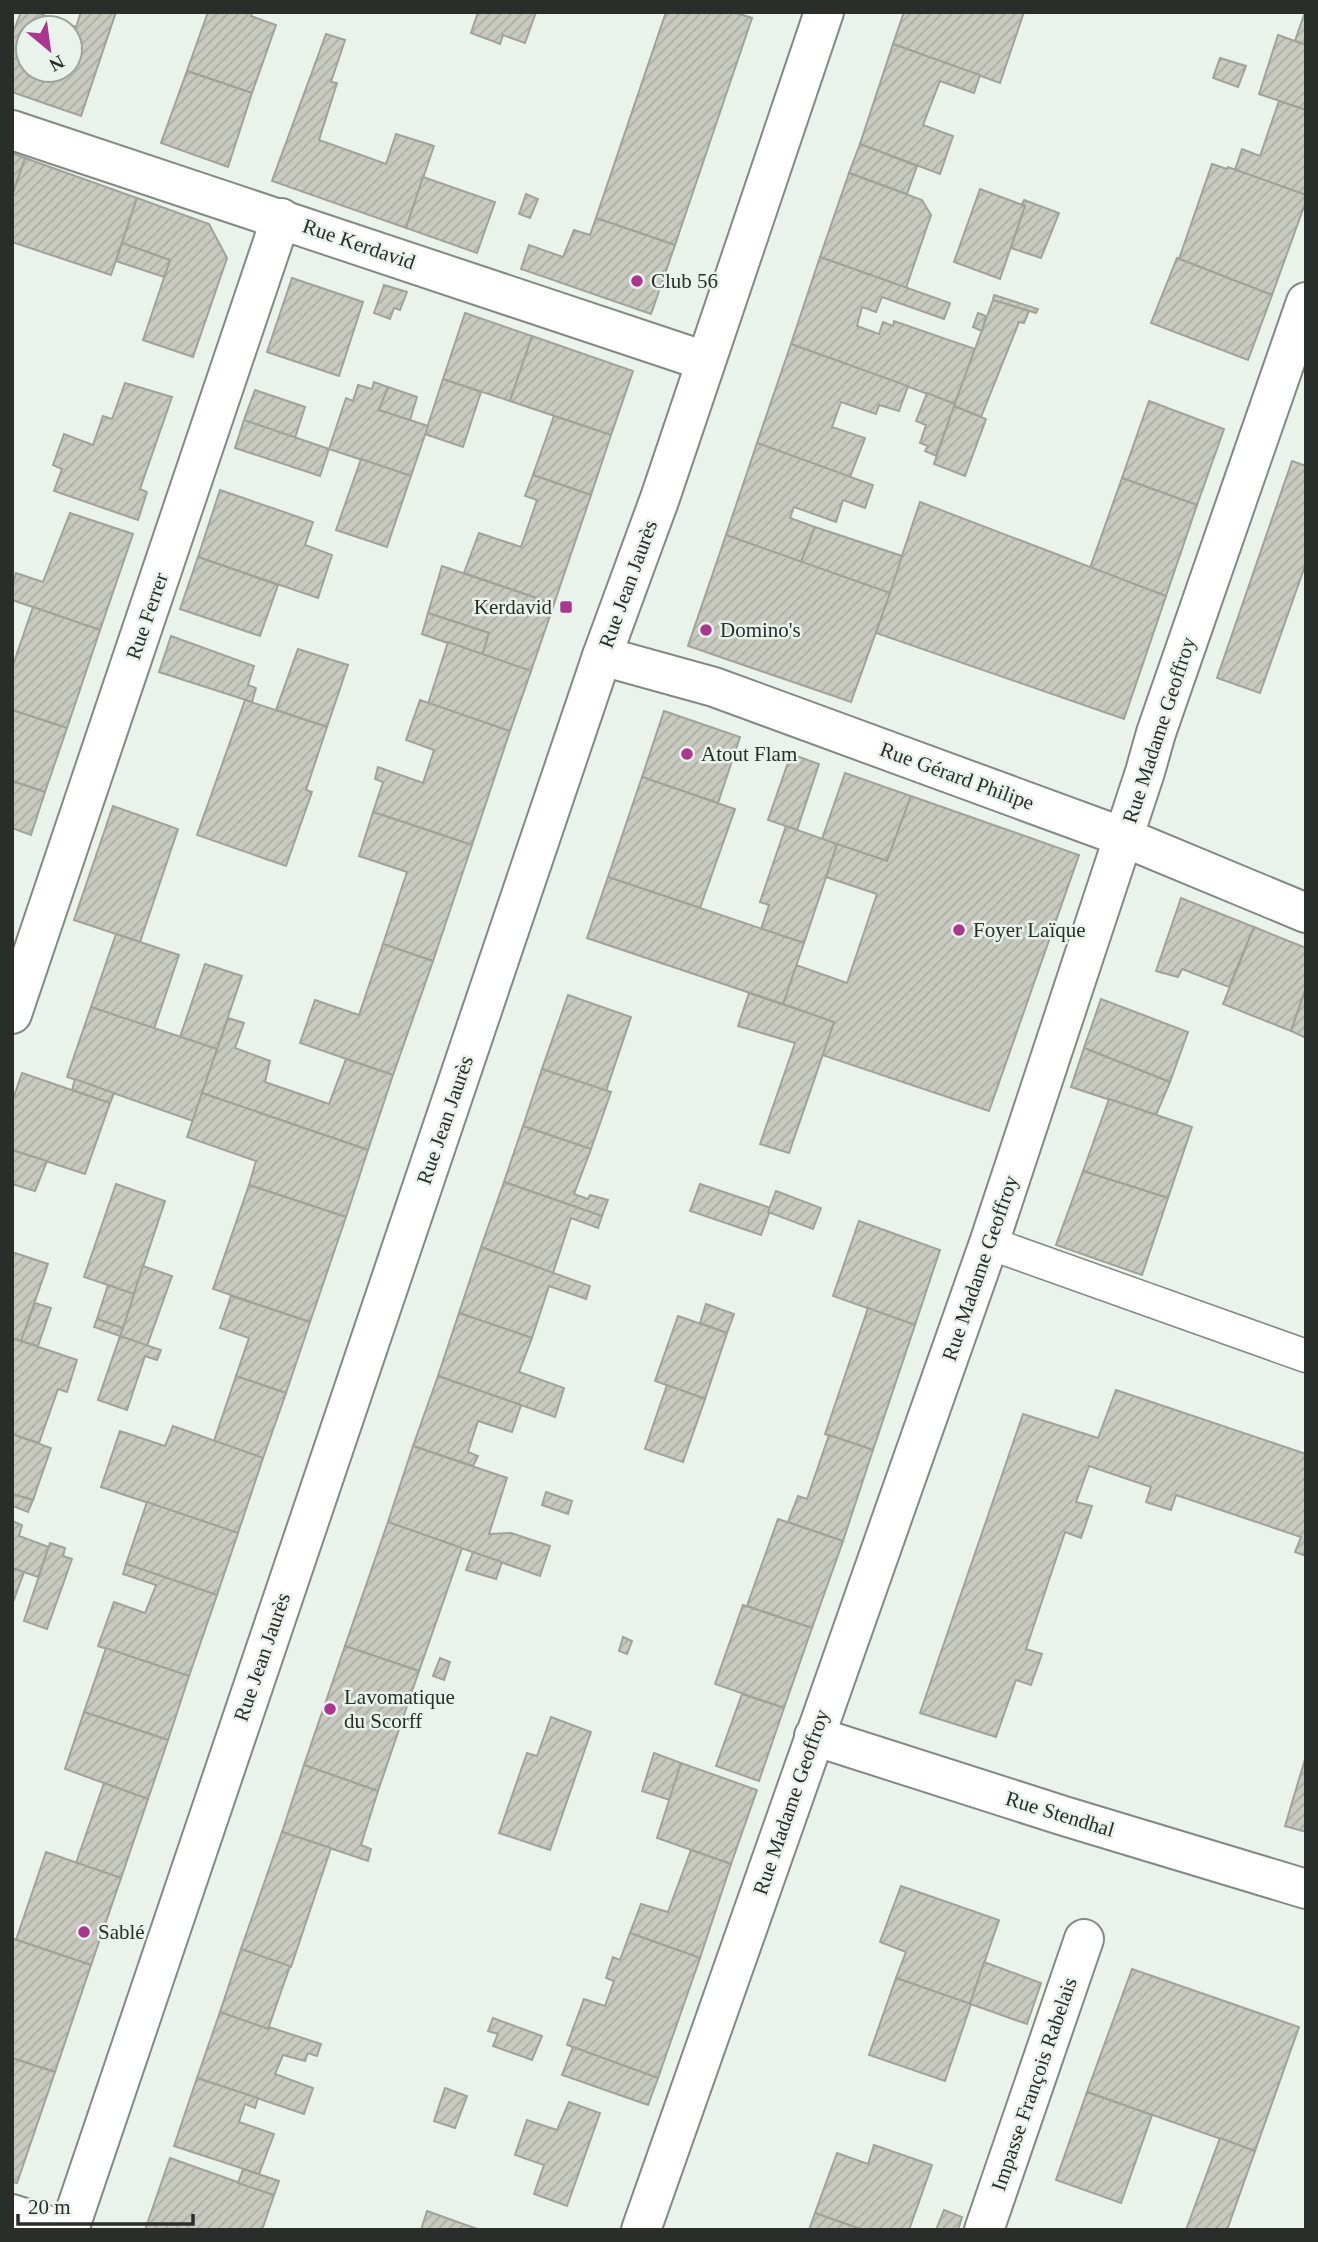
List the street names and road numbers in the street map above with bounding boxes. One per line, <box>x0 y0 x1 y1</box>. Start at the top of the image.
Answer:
street label: Rue Kerdavid <box>300 214 419 275</box>
street label: Rue Jean Jaurès <box>594 517 662 651</box>
street label: Rue Ferrer <box>121 569 173 663</box>
street label: Rue Madame Geoffroy <box>1118 633 1201 826</box>
street label: Rue Gérard Philipe <box>877 737 1037 815</box>
street label: Rue Jean Jaurès <box>412 1053 478 1187</box>
street label: Rue Madame Geoffroy <box>937 1172 1023 1364</box>
street label: Rue Jean Jaurès <box>229 1590 295 1724</box>
street label: Rue Madame Geoffroy <box>748 1706 834 1898</box>
street label: Rue Stendhal <box>1003 1786 1117 1842</box>
street label: Impasse François Rabelais <box>986 1974 1082 2194</box>

